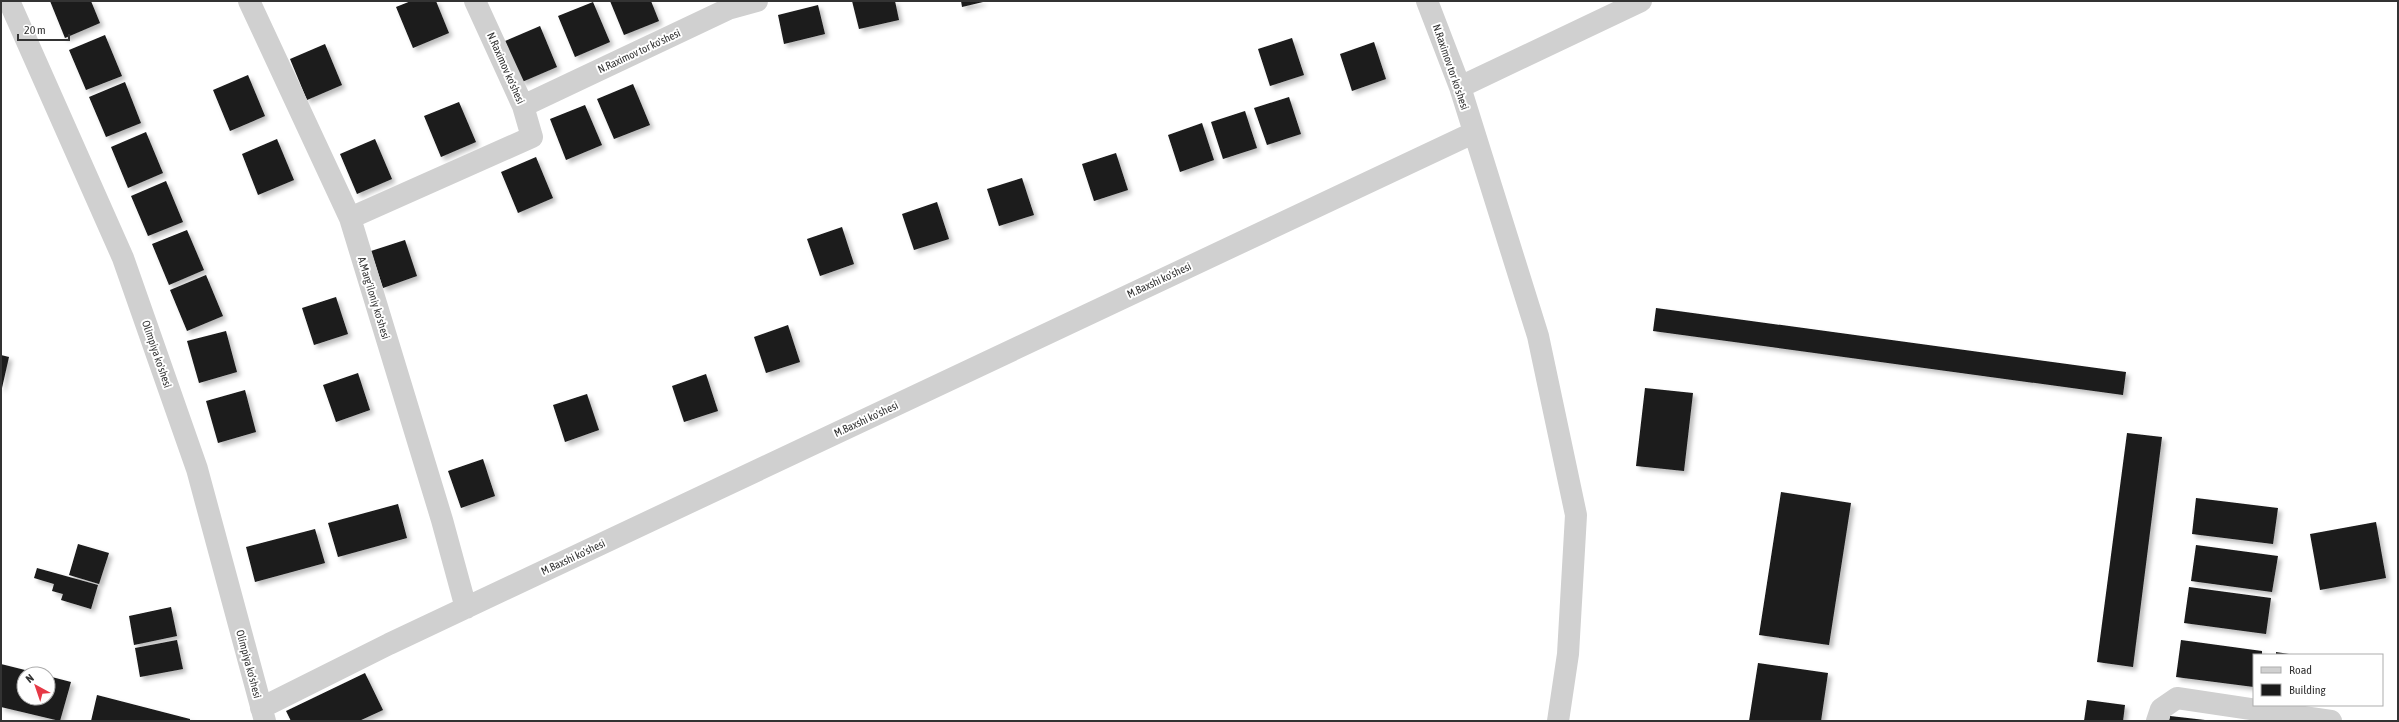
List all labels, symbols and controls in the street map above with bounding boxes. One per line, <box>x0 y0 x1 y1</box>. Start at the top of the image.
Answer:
scale bar <box>18 16 69 42</box>
text: 20 m <box>24 23 46 37</box>
street label: N.Raximov tor ko'shesi <box>1431 23 1471 111</box>
street label: N.Raximov tor ko'shesi <box>596 27 682 75</box>
street label: N.Raximov ko'shesi <box>485 30 527 106</box>
street label: A.Marg'iloniy ko'shesi <box>356 255 392 341</box>
street label: M.Baxshi ko'shesi <box>1125 260 1193 300</box>
street label: Olimpiya ko'shesi <box>140 319 174 389</box>
street label: M.Baxshi ko'shesi <box>832 399 900 439</box>
street label: M.Baxshi ko'shesi <box>539 537 607 577</box>
street label: Olimpiya ko'shesi <box>234 628 264 700</box>
legend <box>2253 654 2383 706</box>
text: Road <box>2289 663 2312 677</box>
north arrow <box>16 666 56 706</box>
text: N <box>23 672 36 685</box>
text: Building <box>2289 683 2327 697</box>

